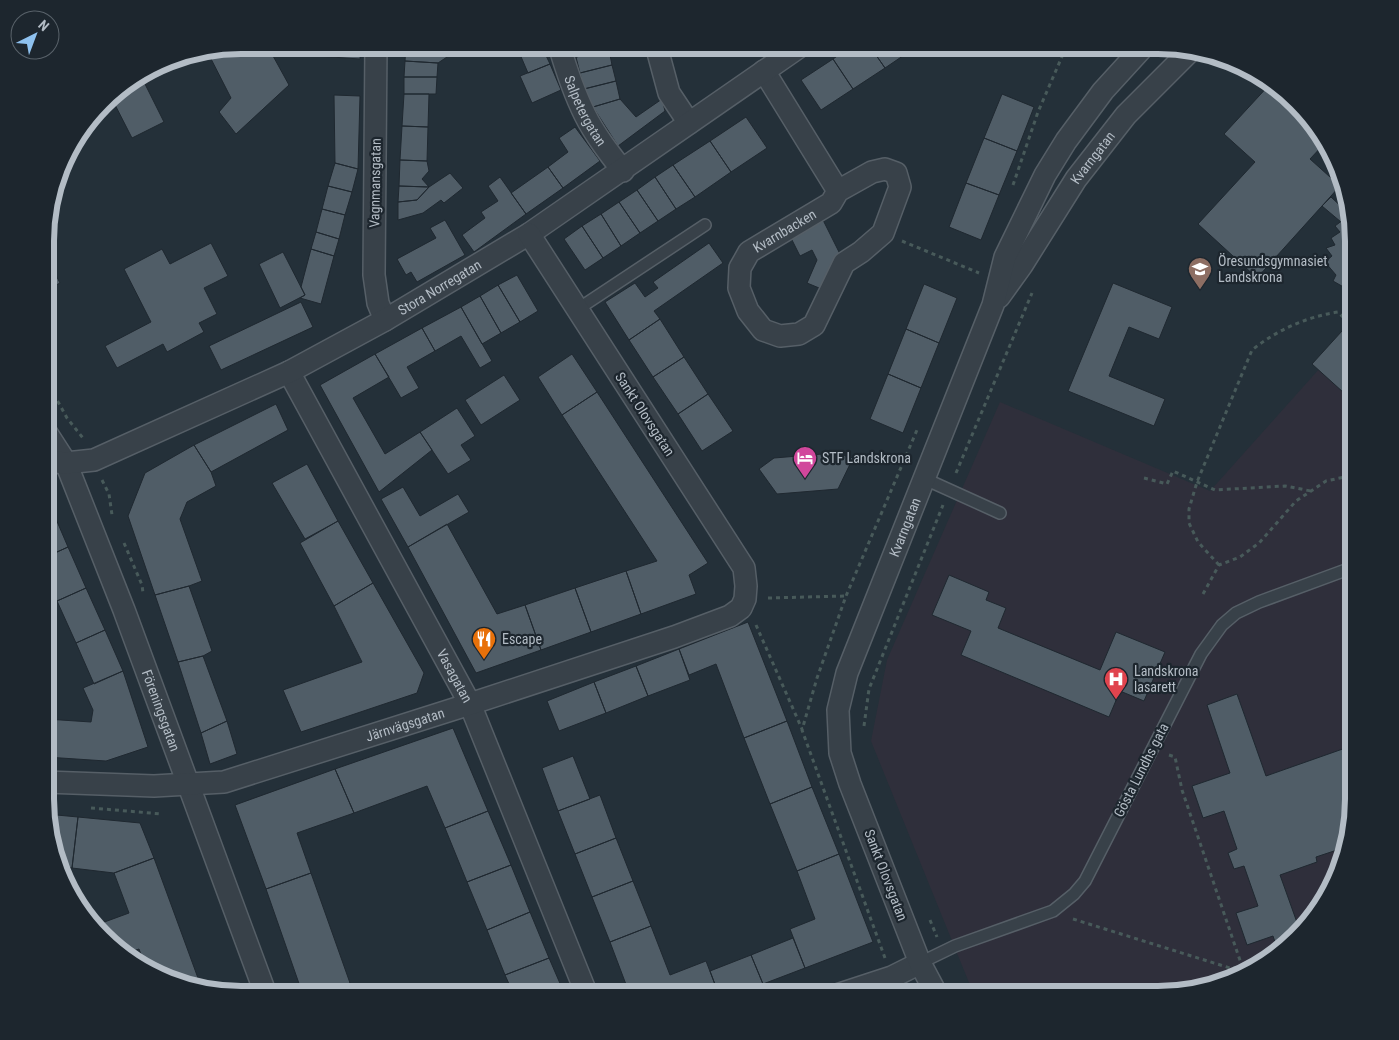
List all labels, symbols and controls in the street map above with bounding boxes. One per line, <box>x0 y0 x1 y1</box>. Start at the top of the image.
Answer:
north arrow <box>10 10 60 60</box>
text: N <box>35 17 52 34</box>
street label: Salpetergatan <box>561 73 610 149</box>
street label: Kvarngatan <box>1067 128 1118 187</box>
street label: Vagnmansgatan <box>366 138 384 228</box>
street label: Kvarnbacken <box>750 206 819 256</box>
place label: Öresundsgymnasiet Landskrona <box>1218 253 1327 285</box>
street label: Stora Norregatan <box>395 256 484 318</box>
school or university icon: Öresundsgymnasiet Landskrona <box>1187 256 1213 290</box>
street label: Sankt Olovsgatan <box>612 369 678 459</box>
hotel icon: STF Landskrona <box>792 445 818 479</box>
place label: STF Landskrona <box>822 450 911 466</box>
street label: Kvarngatan <box>886 495 924 559</box>
restaurant icon: Escape <box>471 626 497 660</box>
place label: Escape <box>502 631 542 647</box>
street label: Vasagatan <box>434 646 476 705</box>
place label: Landskrona lasarett <box>1134 663 1198 695</box>
hospital icon: Landskrona lasarett <box>1103 666 1129 700</box>
street label: Föreningsgatan <box>139 667 183 753</box>
street label: Järnvägsgatan <box>364 705 446 745</box>
street label: Gösta Lundhs gata <box>1110 720 1172 820</box>
street label: Sankt Olovsgatan <box>861 827 911 923</box>

